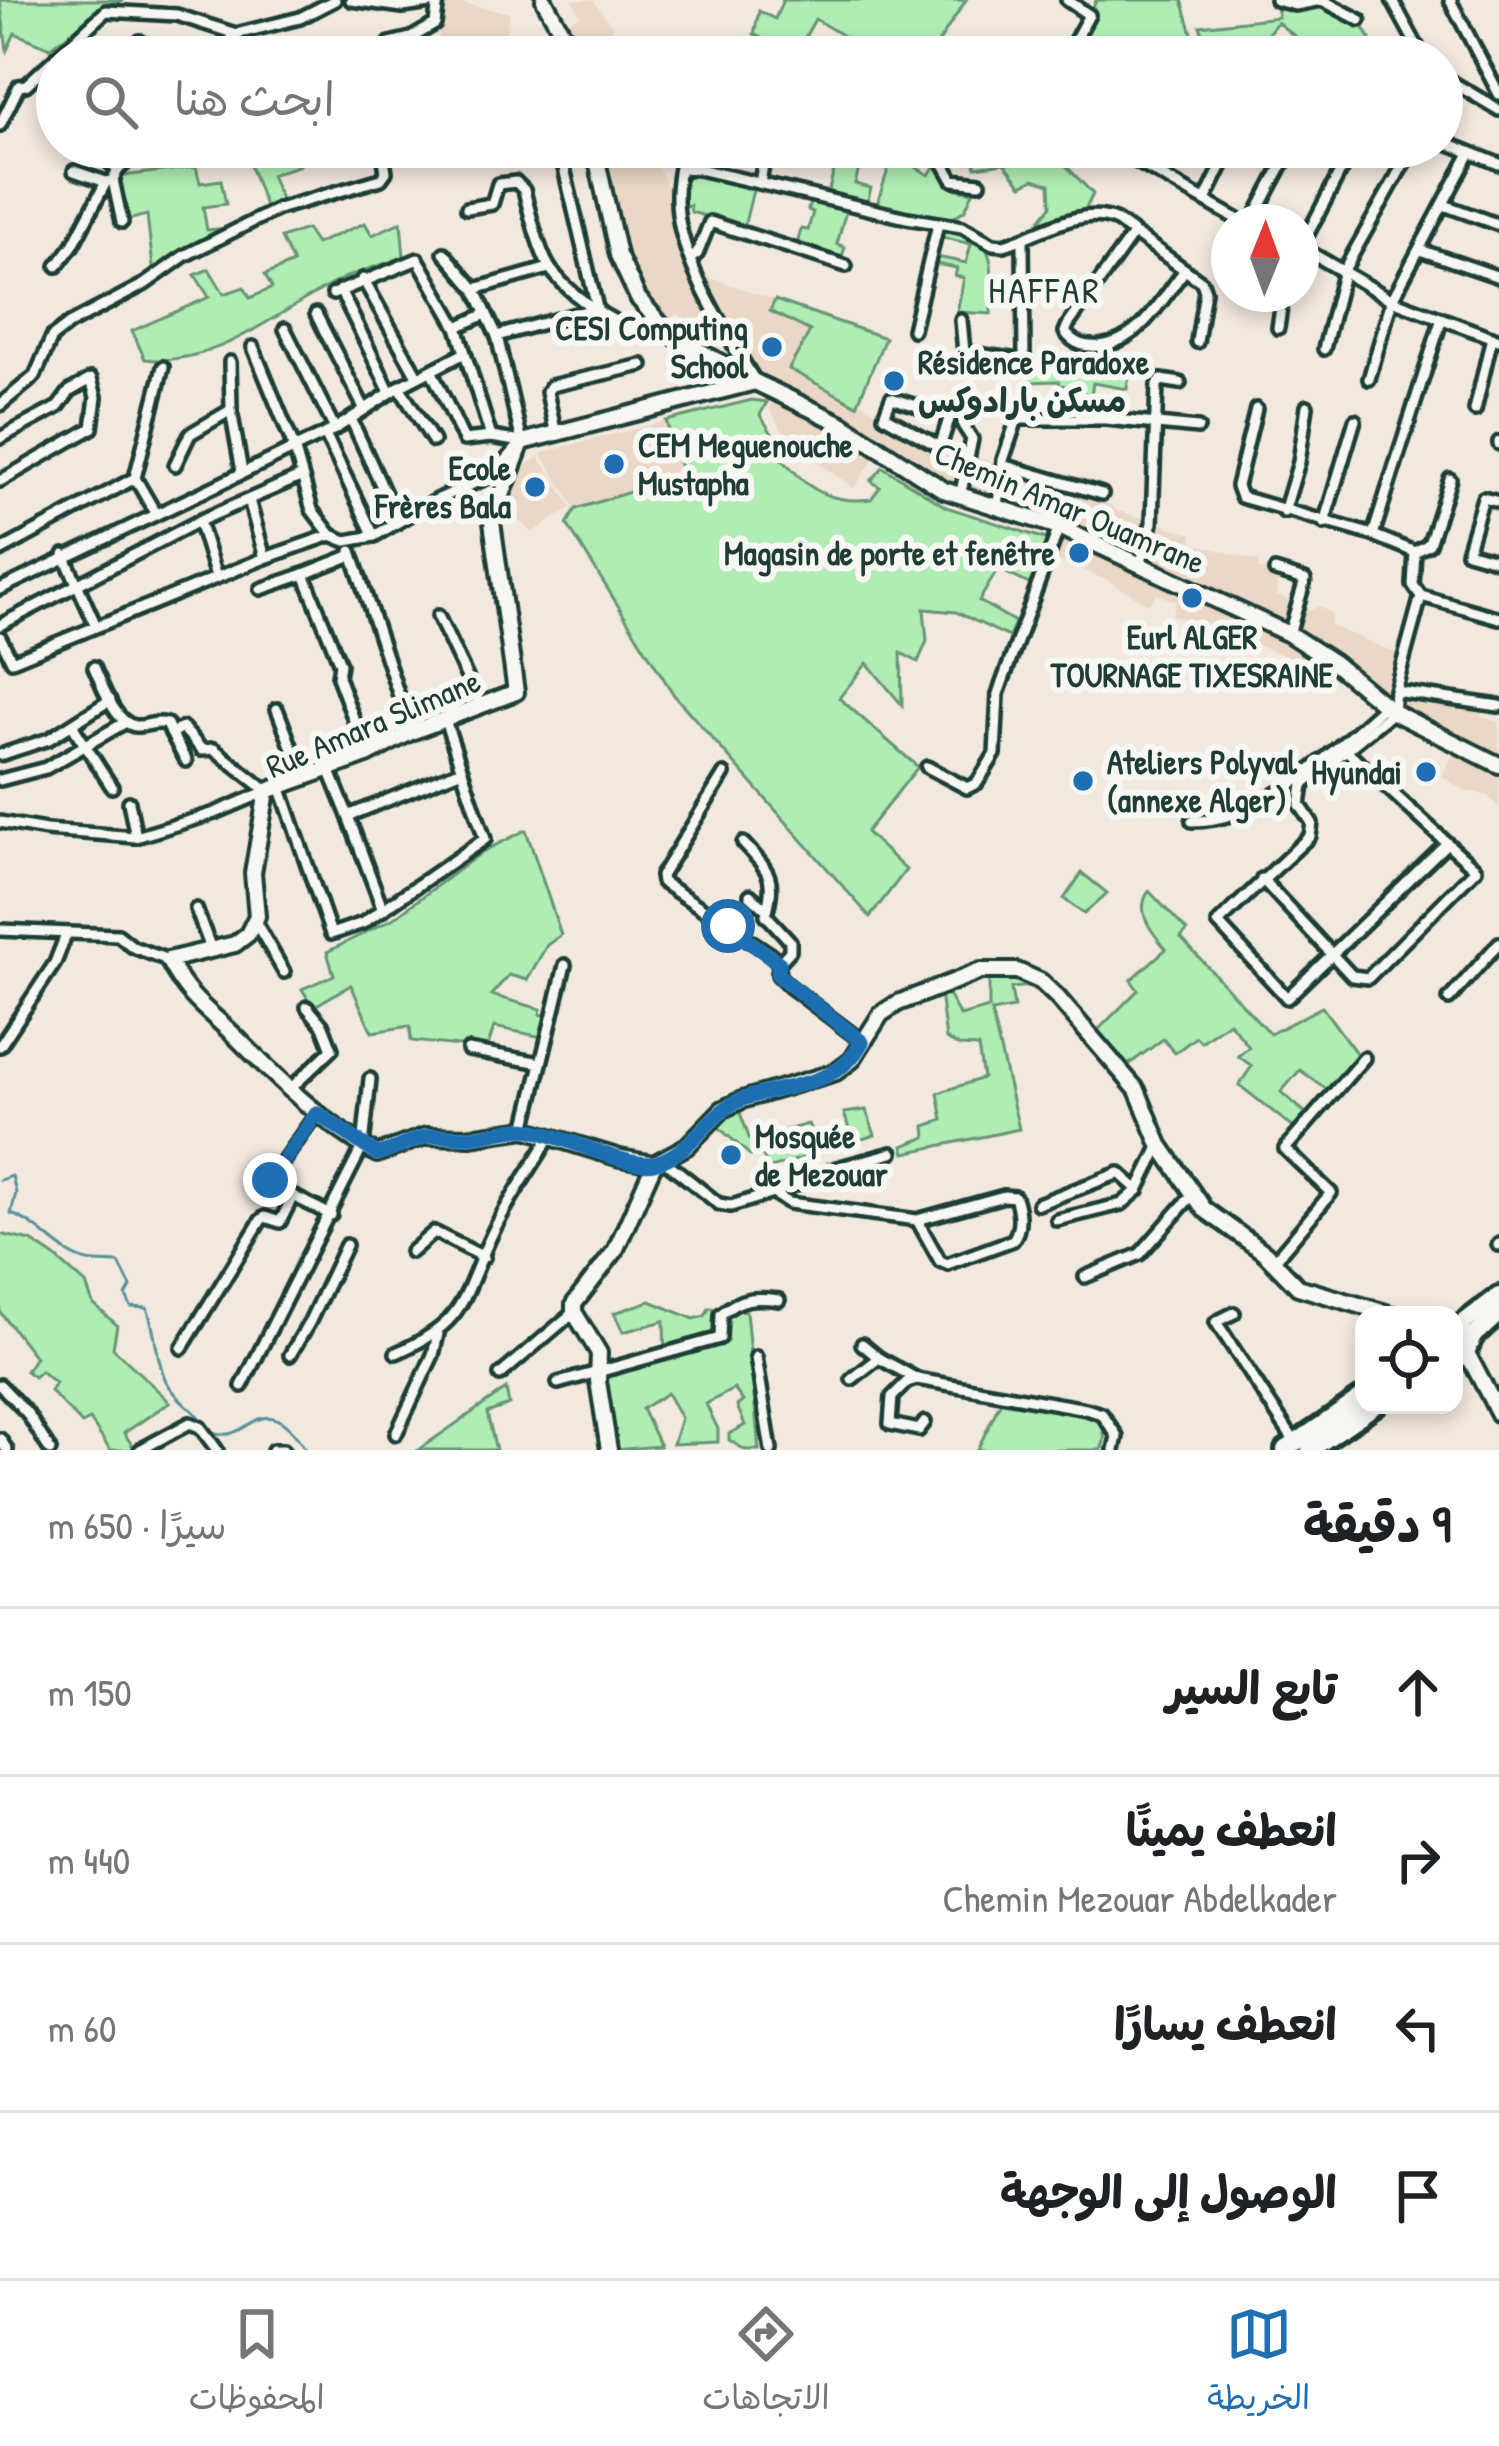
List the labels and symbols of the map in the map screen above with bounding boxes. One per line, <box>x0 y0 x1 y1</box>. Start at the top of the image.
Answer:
north arrow <box>1211 204 1319 312</box>
district label: HAFFAR <box>988 265 1102 314</box>
place label: CESI Computing School <box>555 306 749 388</box>
marker: CESI Computing School <box>759 334 785 360</box>
place label: Résidence Paradoxe مسكن بارادوكس <box>918 340 1150 422</box>
marker: Résidence Paradoxe مسكن بارادوكس <box>881 368 907 394</box>
place label: CEM Meguenouche Mustapha <box>638 423 854 507</box>
street label: Chemin Amar Ouamrane <box>928 430 1212 584</box>
place label: Ecole Frères Bala <box>374 446 512 528</box>
marker: CEM Meguenouche Mustapha <box>601 451 627 477</box>
marker: Ecole Frères Bala <box>522 474 548 500</box>
place label: Magasin de porte et fenêtre <box>724 531 1056 577</box>
marker: Magasin de porte et fenêtre <box>1066 540 1092 566</box>
marker: Eurl ALGER TOURNAGE TIXESRAINE <box>1179 585 1205 611</box>
place label: Eurl ALGER TOURNAGE TIXESRAINE <box>1050 615 1334 697</box>
street label: Rue Amara Slimane <box>259 658 487 788</box>
place label: Ateliers Polyval (annexe Alger) <box>1107 740 1298 824</box>
place label: Hyundai <box>1311 750 1402 796</box>
marker: Hyundai <box>1413 759 1439 785</box>
marker: Ateliers Polyval (annexe Alger) <box>1070 768 1096 794</box>
route start <box>701 899 755 953</box>
place label: Mosquée de Mezouar <box>755 1114 888 1196</box>
marker: Mosquée de Mezouar <box>718 1142 744 1168</box>
route end <box>243 1153 297 1207</box>

